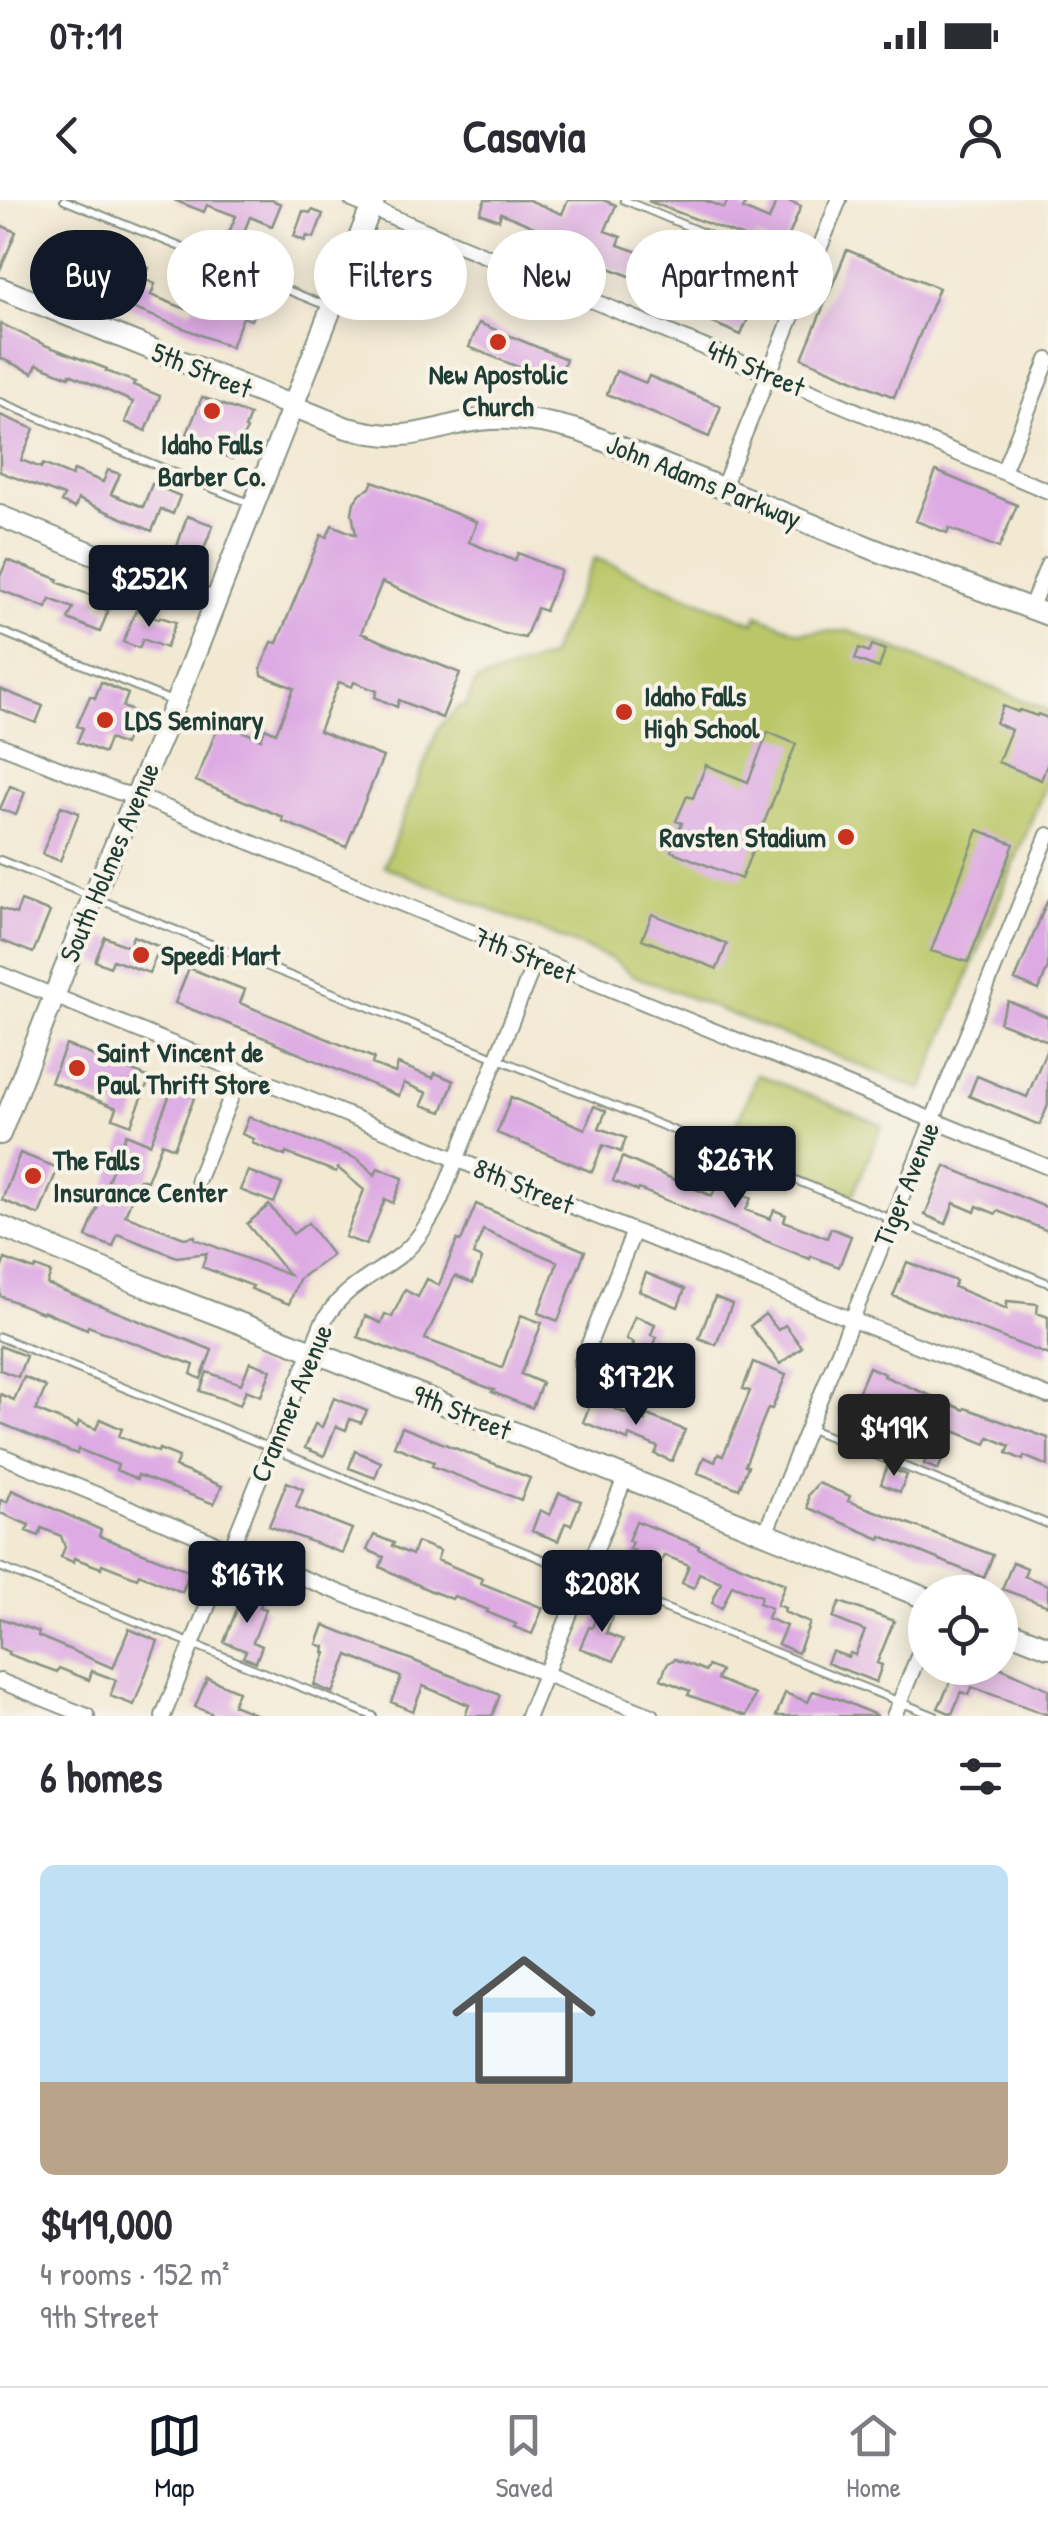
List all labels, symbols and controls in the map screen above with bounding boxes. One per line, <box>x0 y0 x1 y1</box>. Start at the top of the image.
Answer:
text: 07:11 <box>50 9 122 61</box>
text: Casavia <box>463 105 586 166</box>
icon: back <box>40 108 95 163</box>
icon: person <box>953 108 1008 163</box>
chip: Buy <box>30 230 147 320</box>
chip: Rent <box>167 230 294 320</box>
chip: Filters <box>314 230 467 320</box>
chip: New <box>487 230 606 320</box>
chip: Apartment <box>626 230 833 320</box>
street label: 4th Street <box>701 330 811 406</box>
marker: New Apostolic Church <box>487 331 509 353</box>
street label: 5th Street <box>146 333 258 407</box>
place label: New Apostolic Church <box>429 355 568 425</box>
marker: Idaho Falls Barber Co. <box>201 400 223 422</box>
place label: Idaho Falls Barber Co. <box>158 425 266 495</box>
street label: John Adams Parkway <box>601 425 807 537</box>
pin: $252K <box>79 545 219 630</box>
text: $252K <box>111 556 187 599</box>
place label: Idaho Falls High School <box>644 677 760 748</box>
place label: LDS Seminary <box>125 701 264 740</box>
marker: Idaho Falls High School <box>613 701 635 723</box>
marker: LDS Seminary <box>94 709 116 731</box>
street label: South Holmes Avenue <box>50 756 168 968</box>
place label: Ravsten Stadium <box>660 818 826 856</box>
marker: Ravsten Stadium <box>835 826 857 848</box>
street label: 7th Street <box>468 917 582 993</box>
place label: Speedi Mart <box>161 936 281 975</box>
marker: Speedi Mart <box>130 944 152 966</box>
place label: Saint Vincent de Paul Thrift Store <box>97 1033 271 1103</box>
marker: Saint Vincent de Paul Thrift Store <box>66 1057 88 1079</box>
street label: Tiger Avenue <box>864 1116 948 1252</box>
pin: $267K <box>665 1126 805 1211</box>
text: $267K <box>697 1137 773 1180</box>
place label: The Falls Insurance Center <box>52 1141 228 1211</box>
street label: 8th Street <box>468 1149 580 1223</box>
marker: The Falls Insurance Center <box>22 1165 44 1187</box>
street label: Cranmer Avenue <box>241 1318 341 1488</box>
pin: $172K <box>566 1343 706 1428</box>
text: $172K <box>598 1354 674 1397</box>
street label: 9th Street <box>407 1375 517 1449</box>
pin: $419K <box>824 1394 964 1479</box>
text: $419K <box>860 1405 928 1448</box>
pin: $167K <box>177 1541 317 1626</box>
pin: $208K <box>532 1550 672 1635</box>
text: $167K <box>210 1552 284 1595</box>
text: $208K <box>564 1561 640 1604</box>
map controls <box>908 1575 1018 1685</box>
button: locate <box>908 1575 1018 1685</box>
text: 6 homes <box>40 1748 162 1805</box>
icon: filters <box>953 1749 1008 1804</box>
icon: home <box>434 1930 614 2110</box>
text: $419,000 <box>40 2195 173 2252</box>
text: 4 rooms · 152 m² <box>40 2252 229 2295</box>
text: 9th Street <box>40 2295 158 2338</box>
tab: Map <box>147 2408 202 2506</box>
tab: Saved <box>495 2408 553 2506</box>
tab: Home <box>846 2408 901 2506</box>

